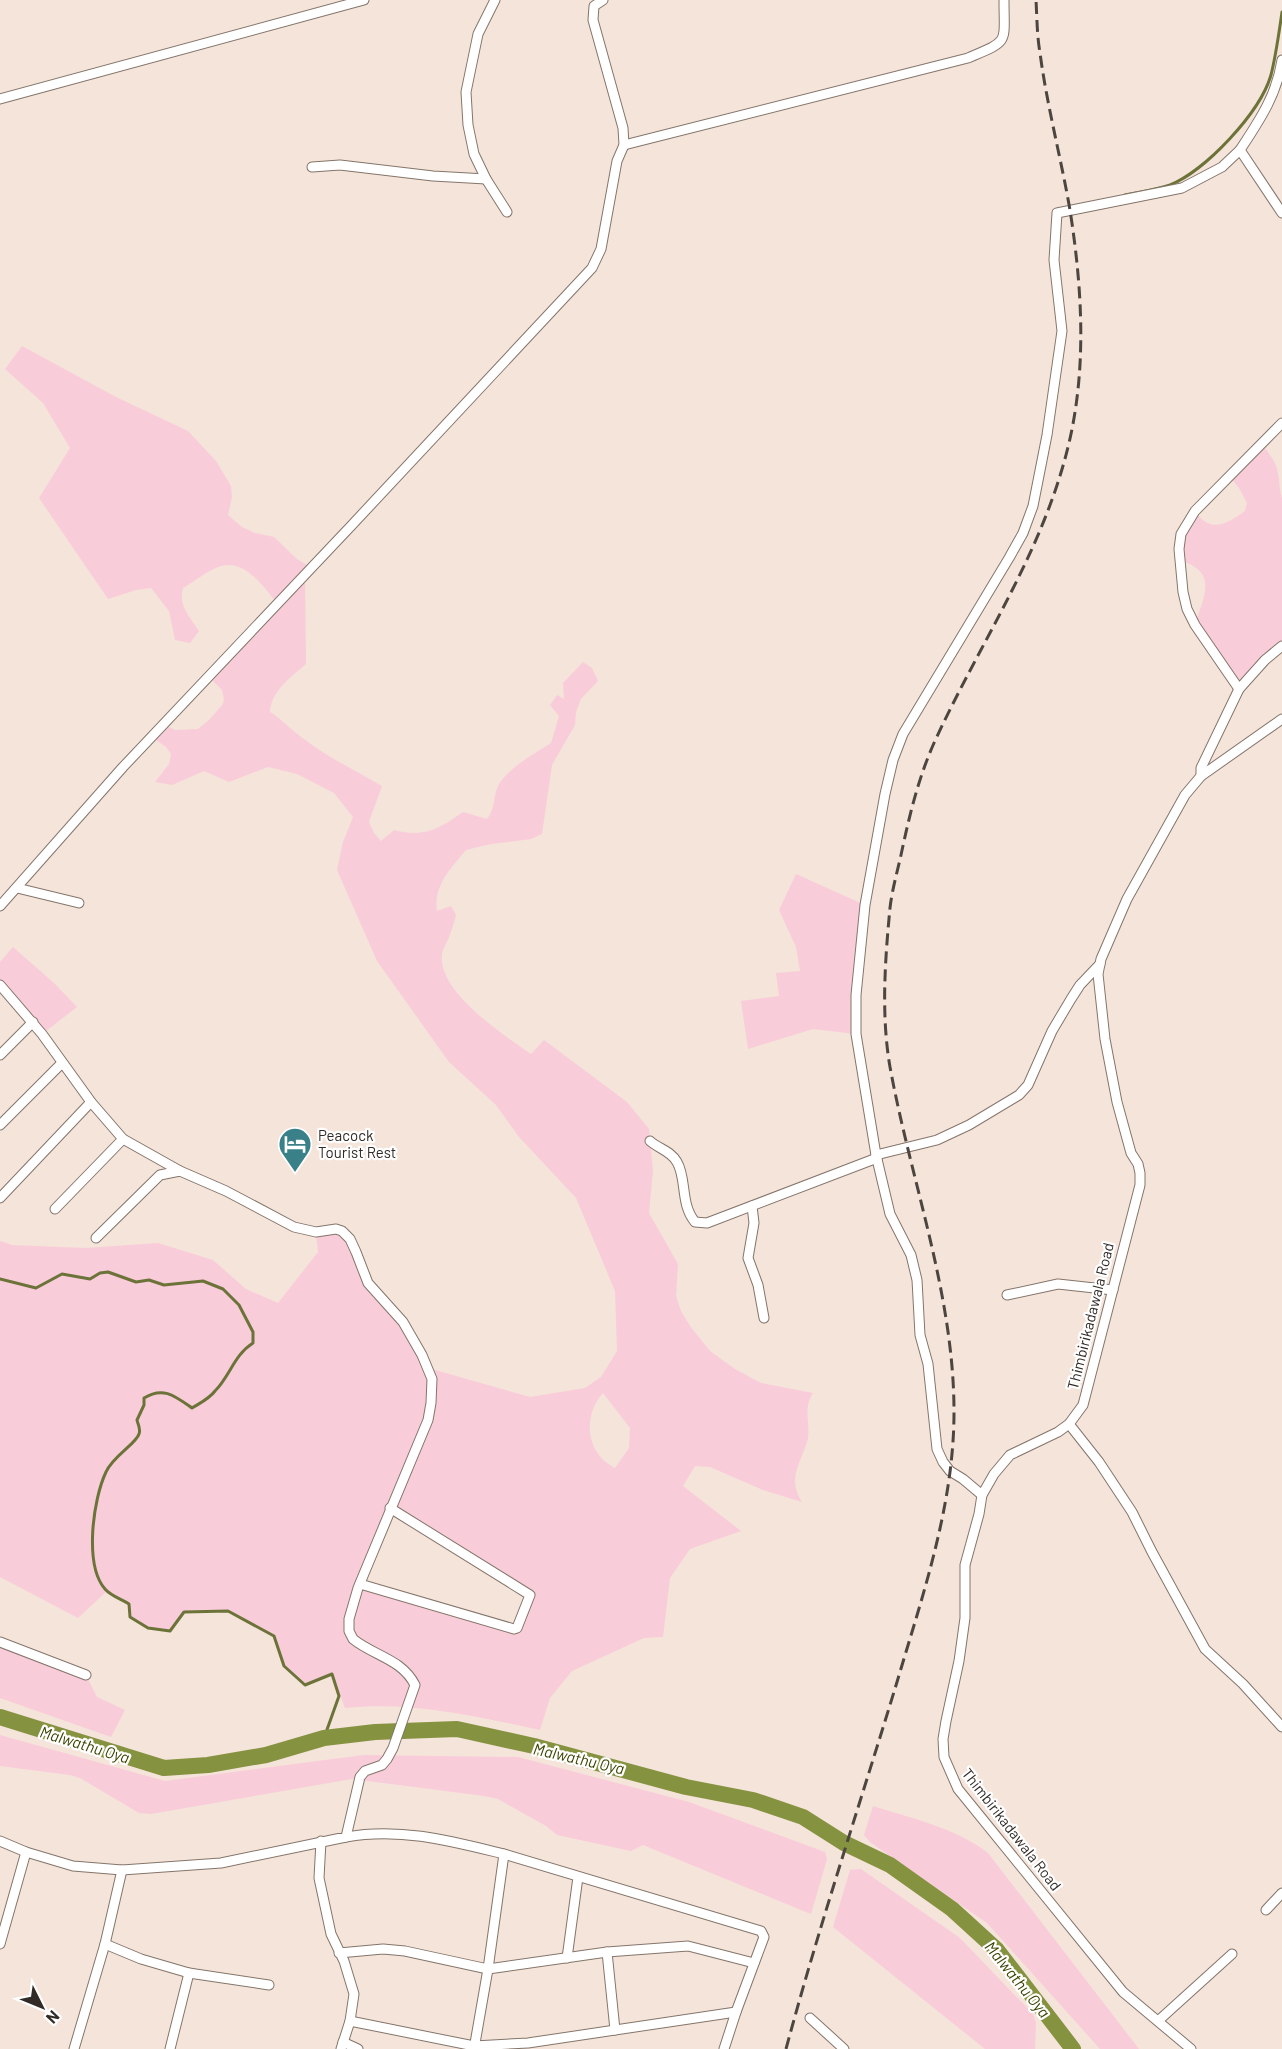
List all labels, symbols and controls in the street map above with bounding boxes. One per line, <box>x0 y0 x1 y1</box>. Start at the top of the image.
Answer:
hotel icon: Peacock Tourist Rest <box>277 1126 313 1173</box>
place label: Peacock Tourist Rest <box>318 1126 396 1161</box>
street label: Thimbirikadawala Road <box>1063 1241 1117 1391</box>
water label: Malwathu Oya <box>38 1721 132 1767</box>
water label: Malwathu Oya <box>532 1738 626 1778</box>
street label: Thimbirikadawala Road <box>959 1764 1065 1894</box>
water label: Malwathu Oya <box>981 1937 1055 2021</box>
north arrow <box>12 1977 72 2037</box>
text: N <box>43 2007 64 2028</box>

